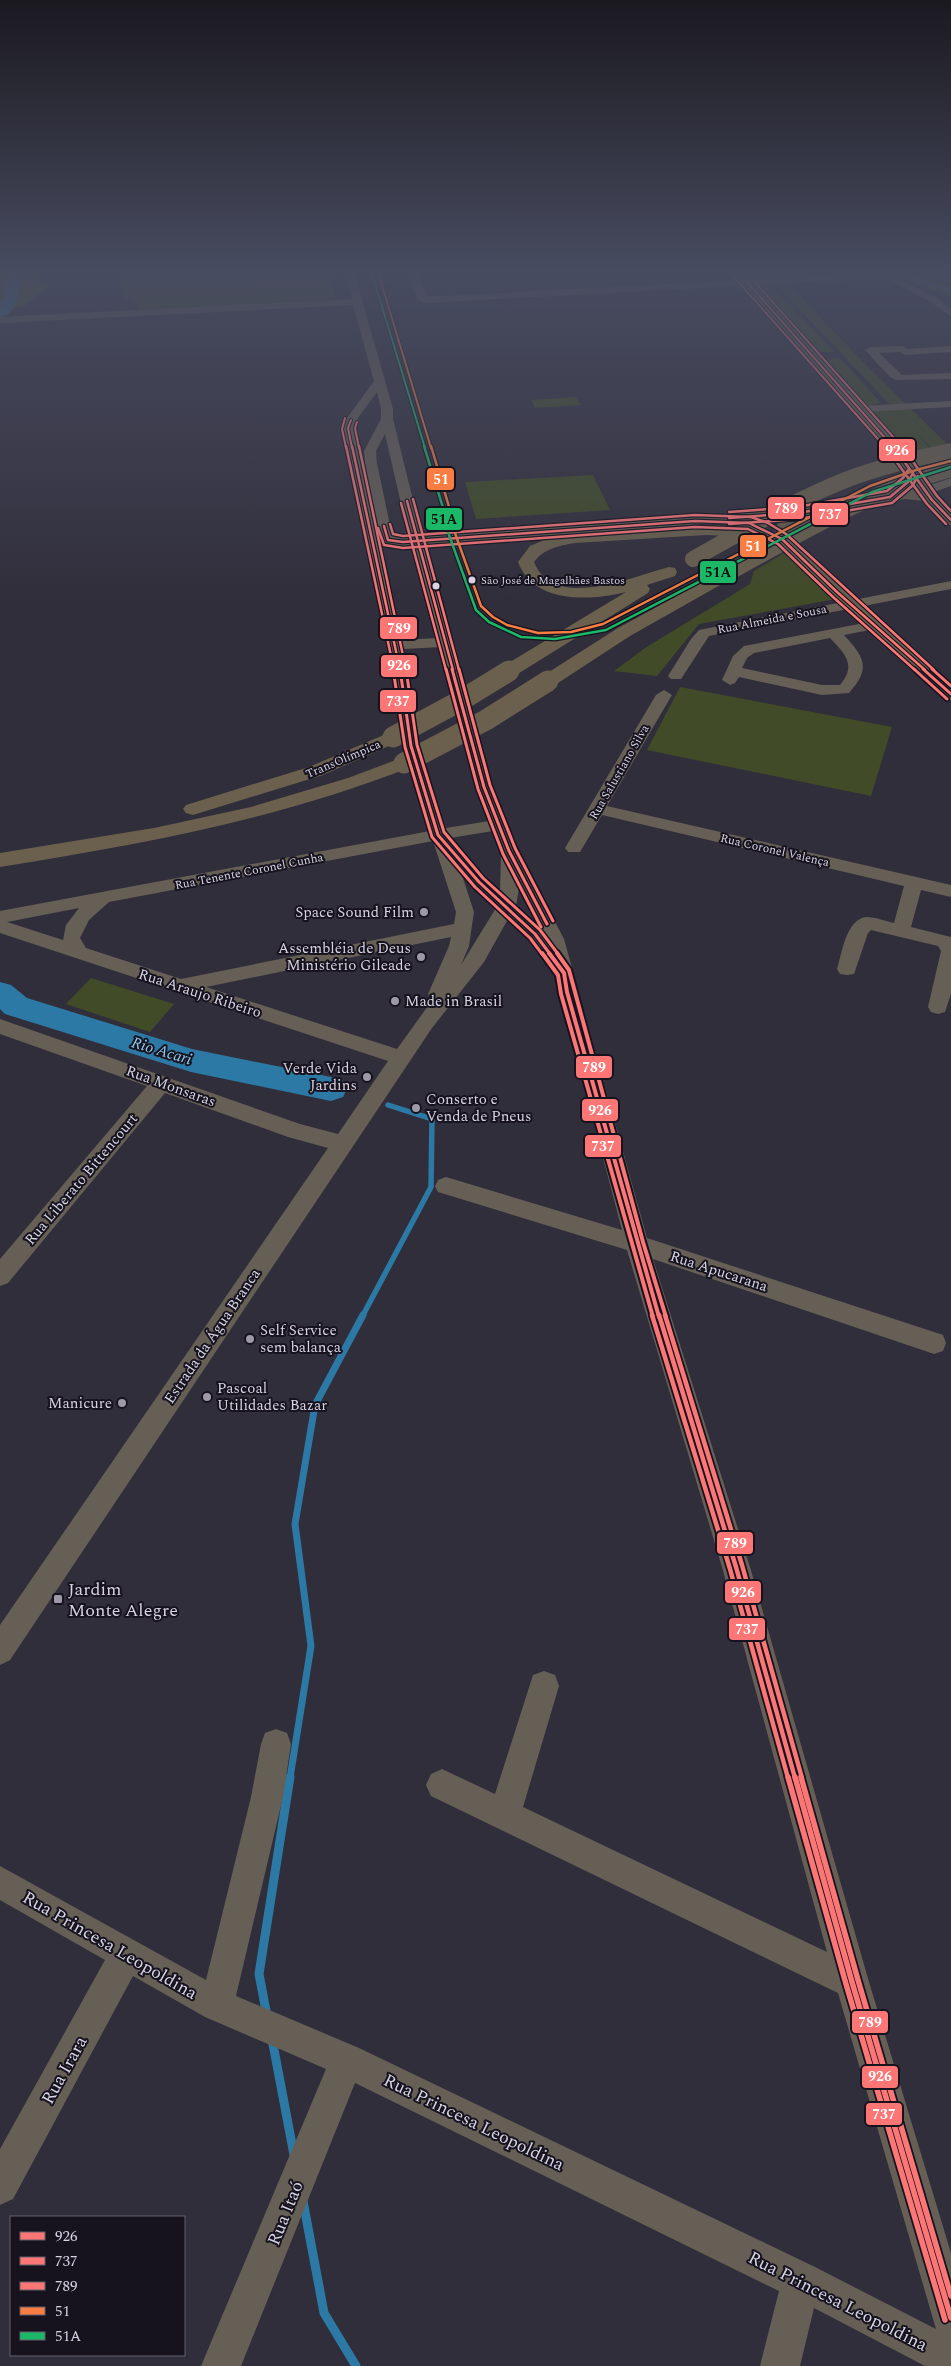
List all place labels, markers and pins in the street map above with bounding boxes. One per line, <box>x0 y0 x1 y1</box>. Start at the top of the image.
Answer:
place label: São José de Magalhães Bastos <box>481 572 625 589</box>
marker: São José de Magalhães Bastos <box>467 575 477 585</box>
unlabelled marker <box>431 581 441 591</box>
place label: Space Sound Film <box>295 901 414 924</box>
marker: Space Sound Film <box>418 906 430 918</box>
place label: Assembléia de Deus Ministério Gileade <box>278 937 411 977</box>
marker: Assembléia de Deus Ministério Gileade <box>415 951 427 963</box>
place label: Made in Brasil <box>405 990 502 1013</box>
marker: Made in Brasil <box>389 995 401 1007</box>
place label: Verde Vida Jardins <box>283 1057 358 1097</box>
marker: Verde Vida Jardins <box>361 1071 373 1083</box>
place label: Conserto e Venda de Pneus <box>426 1088 532 1128</box>
marker: Conserto e Venda de Pneus <box>410 1102 422 1114</box>
place label: Self Service sem balança <box>260 1319 342 1359</box>
marker: Self Service sem balança <box>244 1333 256 1345</box>
place label: Pascoal Utilidades Bazar <box>217 1377 327 1417</box>
marker: Pascoal Utilidades Bazar <box>201 1391 213 1403</box>
place label: Manicure <box>48 1392 112 1415</box>
marker: Manicure <box>116 1397 128 1409</box>
place label: Jardim Monte Alegre <box>68 1576 178 1624</box>
marker: Jardim Monte Alegre <box>52 1593 64 1605</box>

